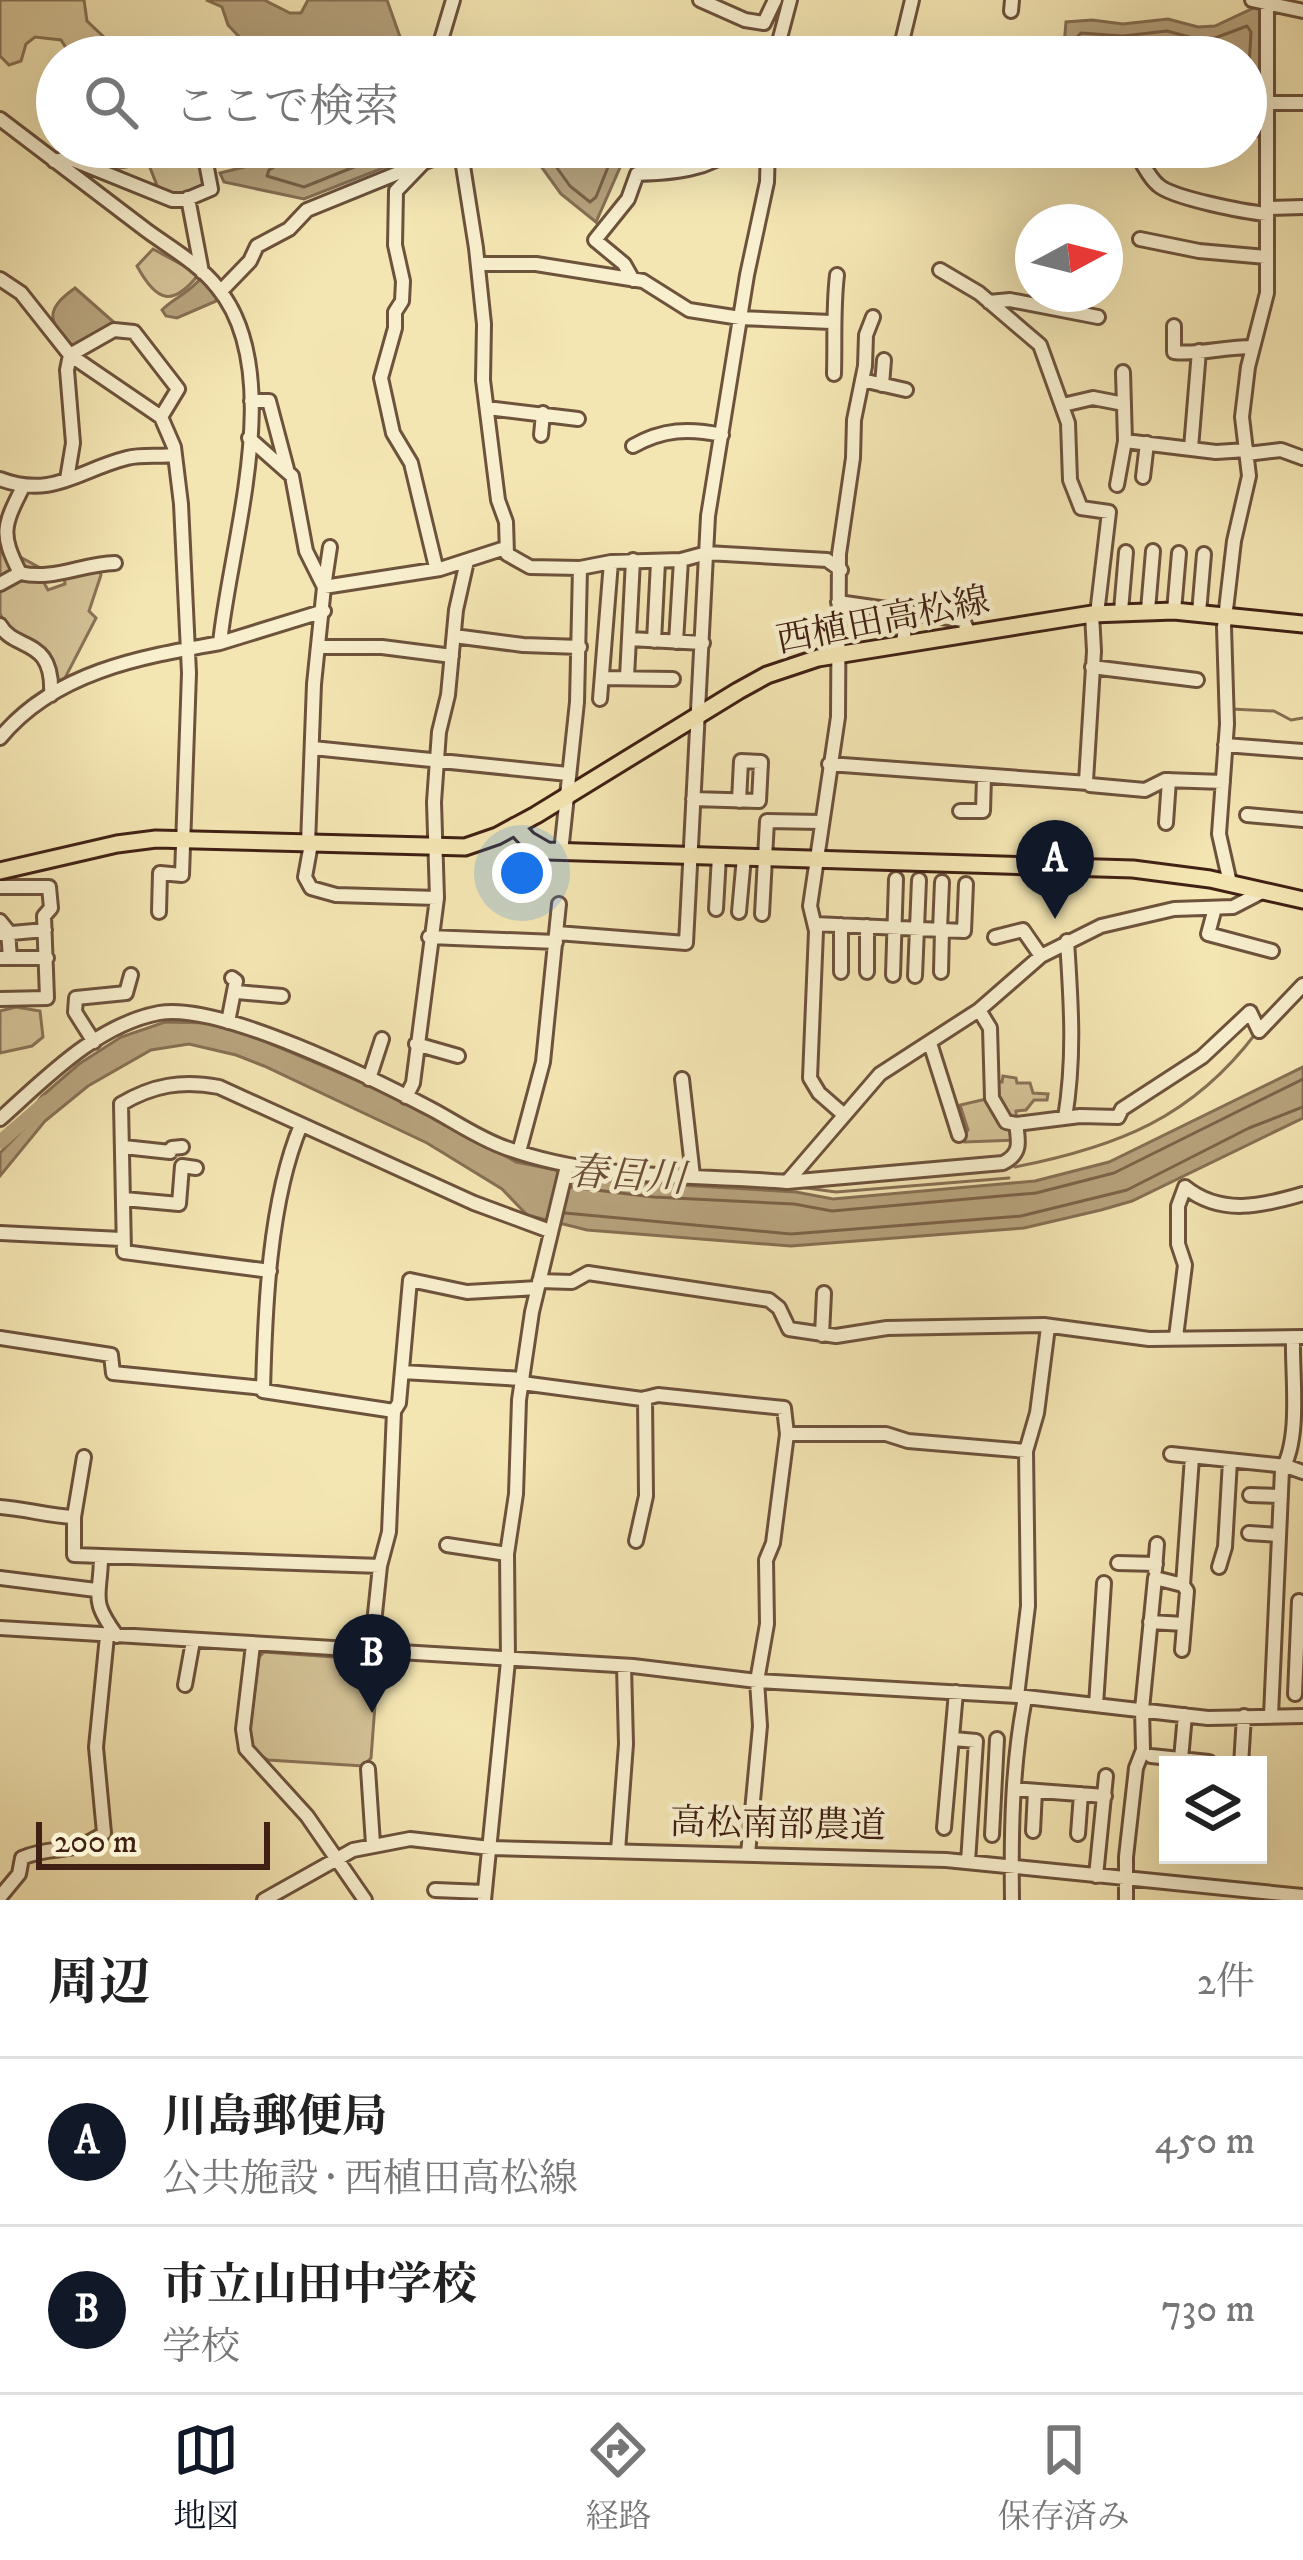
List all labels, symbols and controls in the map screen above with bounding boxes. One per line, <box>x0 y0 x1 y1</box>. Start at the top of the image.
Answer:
search box <box>36 36 1267 168</box>
icon: search <box>78 69 144 135</box>
text: ここで検索 <box>174 80 399 136</box>
north arrow <box>1015 204 1123 312</box>
street label: 西植田高松線 <box>773 578 993 664</box>
pin: A <box>1016 820 1094 919</box>
your location <box>492 843 552 903</box>
water label: 春日川 <box>567 1147 691 1205</box>
pin: B <box>333 1614 411 1713</box>
map controls <box>1159 1756 1267 1864</box>
button: layers <box>1159 1756 1267 1864</box>
street label: 高松南部農道 <box>670 1801 886 1849</box>
scale bar <box>36 1816 270 1869</box>
text: 200 m <box>54 1822 138 1863</box>
text: 周辺 <box>48 1952 150 2016</box>
text: 2件 <box>1197 1958 1255 2007</box>
text: 川島郵便局 <box>162 2090 387 2146</box>
text: A <box>75 2117 99 2166</box>
text: 450 m <box>1155 2117 1255 2166</box>
text: 公共施設 · 西植田高松線 <box>162 2155 578 2204</box>
text: 市立山田中学校 <box>162 2258 477 2314</box>
text: B <box>75 2285 99 2334</box>
text: 730 m <box>1161 2285 1255 2334</box>
text: 学校 <box>162 2323 240 2372</box>
tab: 地図 <box>173 2417 239 2538</box>
tab: 経路 <box>585 2417 651 2538</box>
tab: 保存済み <box>998 2417 1130 2538</box>

